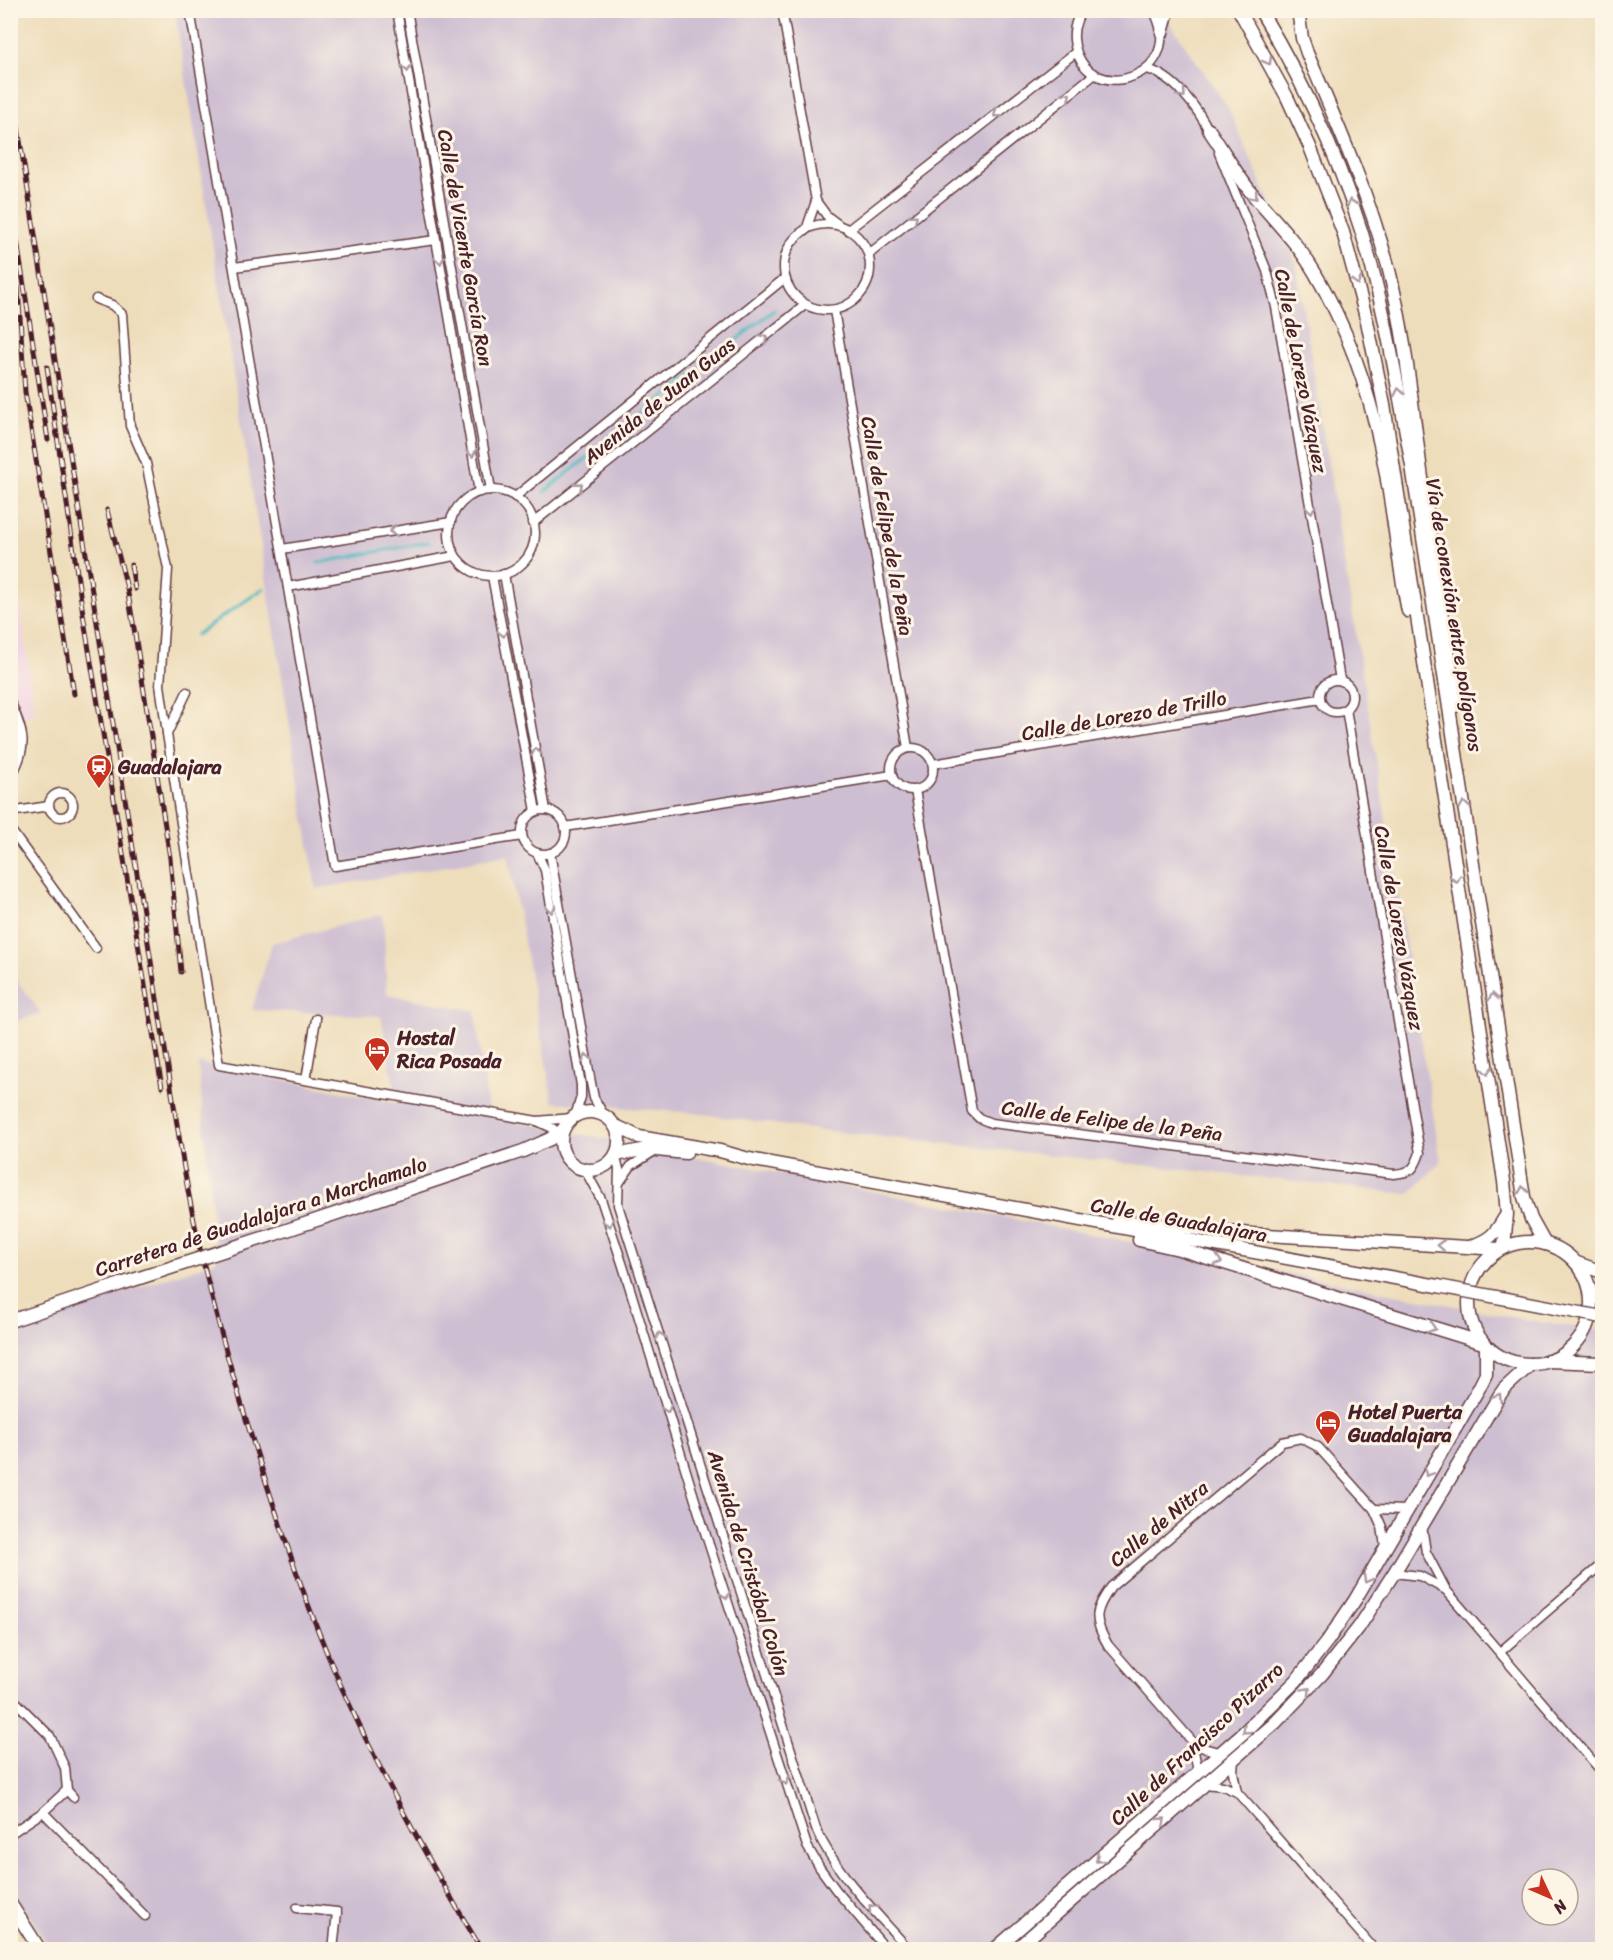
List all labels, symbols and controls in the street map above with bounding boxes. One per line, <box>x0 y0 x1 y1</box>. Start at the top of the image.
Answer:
one-way arrow <box>1261 55 1272 65</box>
one-way arrow <box>400 63 413 73</box>
one-way arrow <box>1175 87 1186 98</box>
one-way arrow <box>1060 93 1071 104</box>
one-way arrow <box>993 107 1004 118</box>
street label: Calle de Vicente García Ron <box>427 127 503 370</box>
one-way arrow <box>1247 189 1258 200</box>
one-way arrow <box>1345 198 1358 209</box>
one-way arrow <box>908 214 919 225</box>
one-way arrow <box>433 255 446 265</box>
street label: Calle de Lorezo Vázquez <box>1264 266 1338 477</box>
one-way arrow <box>1349 275 1362 285</box>
street label: Avenida de Juan Guas <box>574 328 744 474</box>
one-way arrow <box>757 334 768 345</box>
one-way arrow <box>1393 387 1406 397</box>
street label: Calle de Felipe de la Peña <box>850 414 924 638</box>
one-way arrow <box>466 448 478 457</box>
street label: Vía de conexión entre polígonos <box>1415 476 1493 755</box>
one-way arrow <box>572 483 583 494</box>
one-way arrow <box>1304 504 1317 514</box>
one-way arrow <box>388 525 397 537</box>
one-way arrow <box>496 628 509 638</box>
street label: Calle de Lorezo de Trillo <box>1019 681 1229 751</box>
one-way arrow <box>530 748 543 758</box>
place label: Guadalajara <box>117 750 223 785</box>
station icon: Guadalajara <box>84 752 114 790</box>
one-way arrow <box>1458 800 1470 809</box>
street label: Calle de Lorezo Vázquez <box>1364 823 1434 1034</box>
one-way arrow <box>1450 874 1462 883</box>
one-way arrow <box>544 903 557 913</box>
one-way arrow <box>1488 993 1500 1002</box>
place label: Hostal Rica Posada <box>396 1021 502 1079</box>
hotel icon: Hostal Rica Posada <box>362 1035 392 1073</box>
one-way arrow <box>581 1054 594 1064</box>
one-way arrow <box>1480 1067 1492 1076</box>
street label: Calle de Felipe de la Peña <box>1000 1090 1224 1152</box>
street label: Carretera de Guadalajara a Marchamalo <box>90 1147 432 1287</box>
one-way arrow <box>1518 1185 1530 1195</box>
street label: Calle de Guadalajara <box>1088 1187 1270 1253</box>
one-way arrow <box>602 1217 614 1228</box>
one-way arrow <box>1437 1239 1446 1252</box>
one-way arrow <box>1212 1254 1223 1266</box>
one-way arrow <box>1426 1321 1437 1333</box>
one-way arrow <box>655 1331 667 1342</box>
one-way arrow <box>1491 1393 1502 1404</box>
place label: Hotel Puerta Guadalajara <box>1347 1395 1463 1453</box>
one-way arrow <box>660 1403 673 1414</box>
hotel icon: Hotel Puerta Guadalajara <box>1313 1408 1343 1446</box>
street label: Avenida de Cristóbal Colón <box>697 1445 799 1681</box>
one-way arrow <box>1424 1467 1436 1477</box>
street label: Calle de Nitra <box>1101 1471 1217 1576</box>
one-way arrow <box>1363 1573 1374 1583</box>
one-way arrow <box>718 1589 731 1600</box>
street label: Calle de Francisco Pizarro <box>1102 1653 1292 1835</box>
one-way arrow <box>1300 1687 1311 1697</box>
one-way arrow <box>1242 1723 1253 1734</box>
one-way arrow <box>778 1775 790 1786</box>
one-way arrow <box>1156 1817 1166 1828</box>
one-way arrow <box>1095 1852 1106 1863</box>
north arrow <box>1520 1867 1580 1927</box>
text: N <box>1546 1892 1575 1922</box>
one-way arrow <box>868 1904 879 1915</box>

